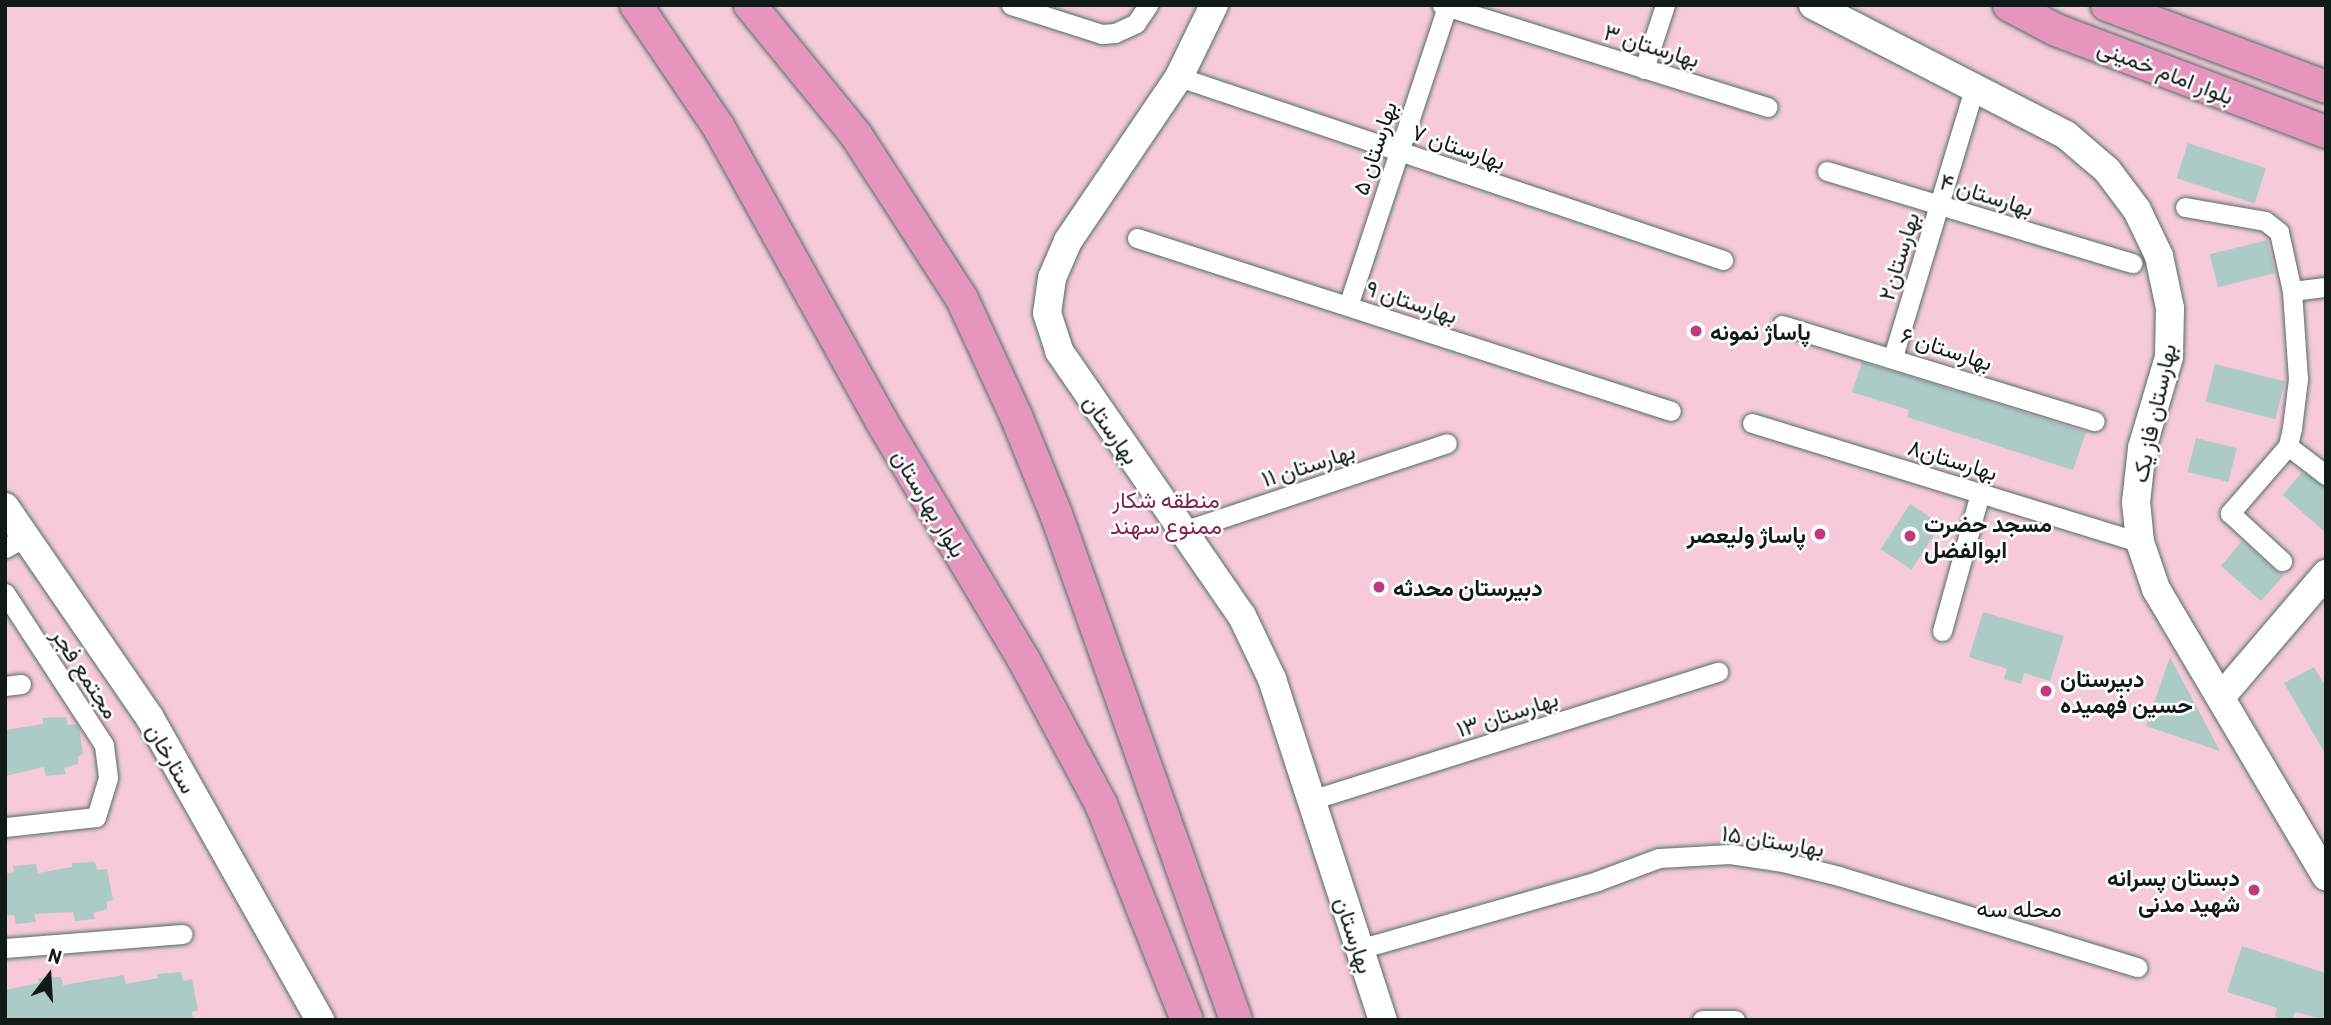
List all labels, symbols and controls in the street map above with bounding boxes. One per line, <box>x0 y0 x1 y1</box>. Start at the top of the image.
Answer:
street label: بهارستان ۳ <box>1601 17 1703 73</box>
street label: بلوار امام خمینی <box>2094 32 2238 110</box>
street label: بهارستان ۵ <box>1346 98 1402 198</box>
street label: بهارستان ۷ <box>1409 117 1509 175</box>
street label: بهارستان ۴ <box>1937 167 2037 221</box>
street label: بهارستان۲ <box>1872 209 1924 303</box>
street label: بهارستان ۹ <box>1363 273 1461 329</box>
place label: پاساژ نمونه <box>1710 317 1811 345</box>
street label: بهارستان ۶ <box>1898 320 1996 376</box>
marker: پاساژ نمونه <box>1688 323 1704 339</box>
street label: بهارستان فاز یک <box>2125 341 2181 485</box>
street label: بهارستان <box>1078 389 1146 469</box>
street label: بهارستان۸ <box>1905 432 2001 486</box>
street label: بهارستان ۱۱ <box>1258 436 1358 492</box>
street label: بلوار بهارستان <box>887 444 973 562</box>
park label: منطقه شکار ممنوع سهند <box>1110 485 1222 539</box>
place label: مسجد حضرت ابوالفضل <box>1924 509 2052 563</box>
place label: پاساژ ولیعصر <box>1687 520 1806 548</box>
marker: پاساژ ولیعصر <box>1812 526 1828 542</box>
marker: مسجد حضرت ابوالفضل <box>1902 528 1918 544</box>
place label: دبیرستان محدثه <box>1393 573 1543 601</box>
marker: دبیرستان محدثه <box>1371 579 1387 595</box>
street label: مجتمع فجر <box>46 622 126 724</box>
place label: دبیرستان حسین فهمیده <box>2060 664 2193 718</box>
marker: دبیرستان حسین فهمیده <box>2038 683 2054 699</box>
street label: بهارستان ۱۳ <box>1453 684 1561 742</box>
street label: ستارخان <box>141 718 203 798</box>
street label: بهارستان ۱۵ <box>1720 818 1826 862</box>
place label: دبستان پسرانه شهید مدنی <box>2107 863 2240 917</box>
marker: دبستان پسرانه شهید مدنی <box>2246 882 2262 898</box>
street label: بهارستان <box>1330 893 1380 977</box>
district label: محله سه <box>1976 894 2062 922</box>
north arrow <box>14 941 84 1011</box>
text: N <box>46 943 65 968</box>

